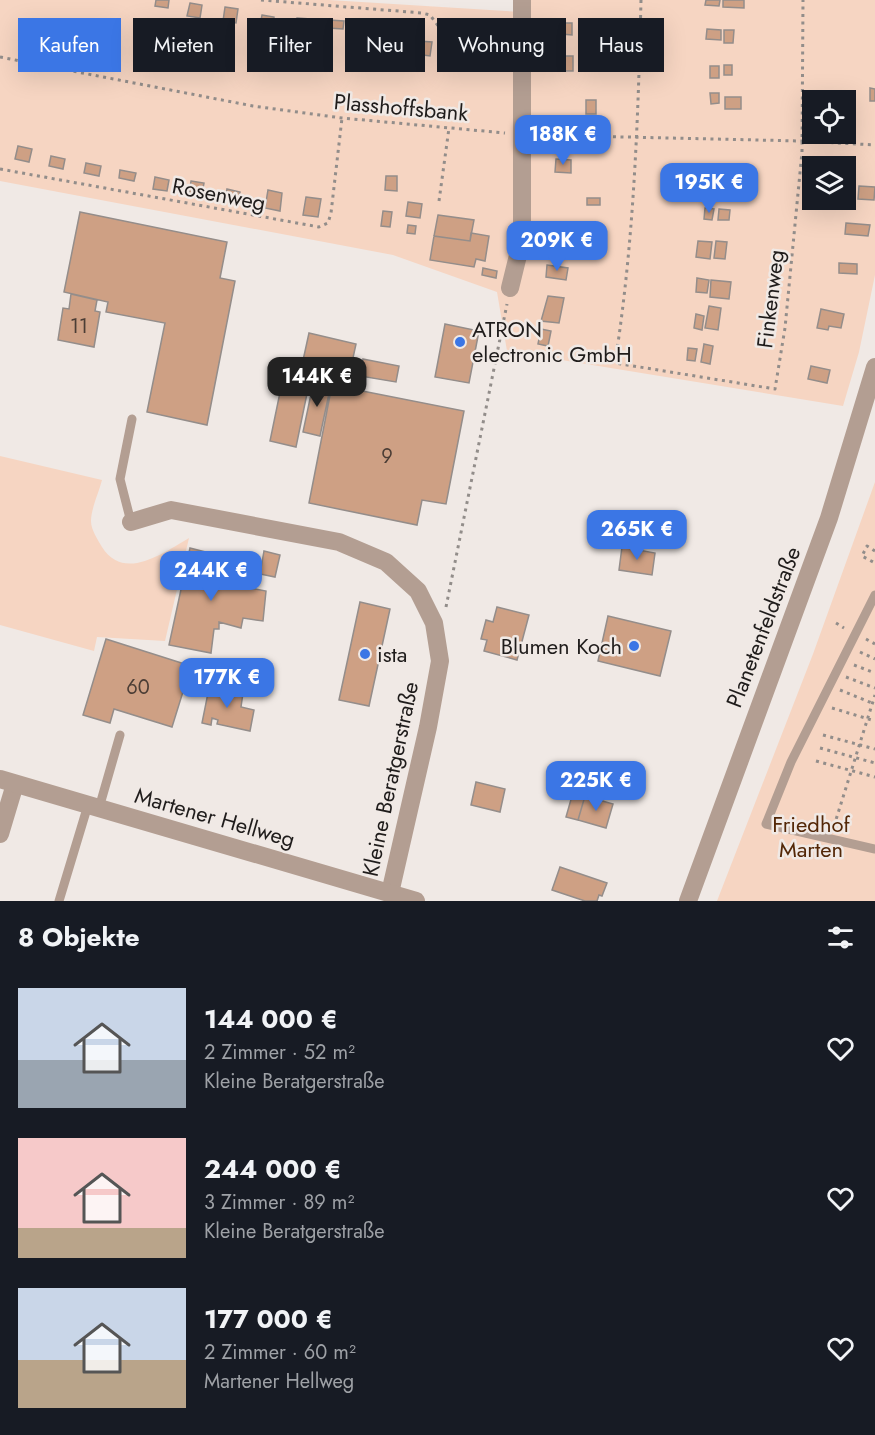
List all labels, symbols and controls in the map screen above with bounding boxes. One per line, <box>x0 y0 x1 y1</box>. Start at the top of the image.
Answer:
chip: Kaufen <box>18 18 121 72</box>
chip: Mieten <box>133 18 235 72</box>
chip: Filter <box>247 18 333 72</box>
chip: Neu <box>345 18 425 72</box>
chip: Wohnung <box>437 18 566 72</box>
chip: Haus <box>578 18 664 72</box>
street label: Plasshoffsbank <box>332 85 470 129</box>
map controls <box>802 90 856 210</box>
button: locate <box>802 90 856 144</box>
pin: 188K € <box>514 115 612 166</box>
text: 188K € <box>529 120 597 149</box>
button: layers <box>802 156 856 210</box>
pin: 195K € <box>660 163 758 214</box>
text: 195K € <box>674 168 744 197</box>
street label: Rosenweg <box>170 169 268 219</box>
pin: 209K € <box>508 221 606 272</box>
text: 209K € <box>521 226 593 255</box>
street label: Finkenweg <box>748 248 792 350</box>
house number: 11 <box>70 312 88 341</box>
place label: ATRON electronic GmbH <box>472 313 632 370</box>
marker: ATRON electronic GmbH <box>453 335 467 349</box>
pin: 144K € <box>268 357 366 408</box>
text: 144K € <box>281 362 353 391</box>
house number: 9 <box>381 442 393 471</box>
pin: 265K € <box>588 510 686 561</box>
text: 265K € <box>601 515 673 544</box>
street label: Planetenfeldstraße <box>718 542 808 712</box>
pin: 244K € <box>162 551 260 602</box>
text: 244K € <box>174 556 248 585</box>
place label: Blumen Koch <box>501 630 622 662</box>
place label: ista <box>377 638 407 670</box>
marker: Blumen Koch <box>627 639 641 653</box>
marker: ista <box>358 647 372 661</box>
pin: 177K € <box>178 658 276 709</box>
text: 177K € <box>193 663 261 692</box>
house number: 60 <box>126 673 150 702</box>
street label: Kleine Beratgerstraße <box>354 679 426 879</box>
pin: 225K € <box>547 761 645 812</box>
text: 225K € <box>560 766 632 795</box>
street label: Martener Hellweg <box>131 779 299 855</box>
park label: Friedhof Marten <box>772 808 850 865</box>
text: 8 Objekte <box>18 918 140 956</box>
icon: filters <box>824 921 857 954</box>
text: 144 000 € <box>204 1000 338 1038</box>
icon: home <box>66 1012 138 1084</box>
icon: heart <box>824 1032 857 1065</box>
text: 2 Zimmer · 52 m² <box>204 1038 355 1067</box>
text: Kleine Beratgerstraße <box>204 1067 384 1096</box>
text: 244 000 € <box>204 1150 342 1188</box>
icon: home <box>66 1162 138 1234</box>
icon: heart <box>824 1182 857 1215</box>
text: 3 Zimmer · 89 m² <box>204 1188 354 1217</box>
text: Kleine Beratgerstraße <box>204 1217 384 1246</box>
text: 177 000 € <box>204 1300 333 1338</box>
icon: home <box>66 1312 138 1384</box>
icon: heart <box>824 1332 857 1365</box>
text: 2 Zimmer · 60 m² <box>204 1338 356 1367</box>
text: Martener Hellweg <box>204 1367 354 1396</box>

